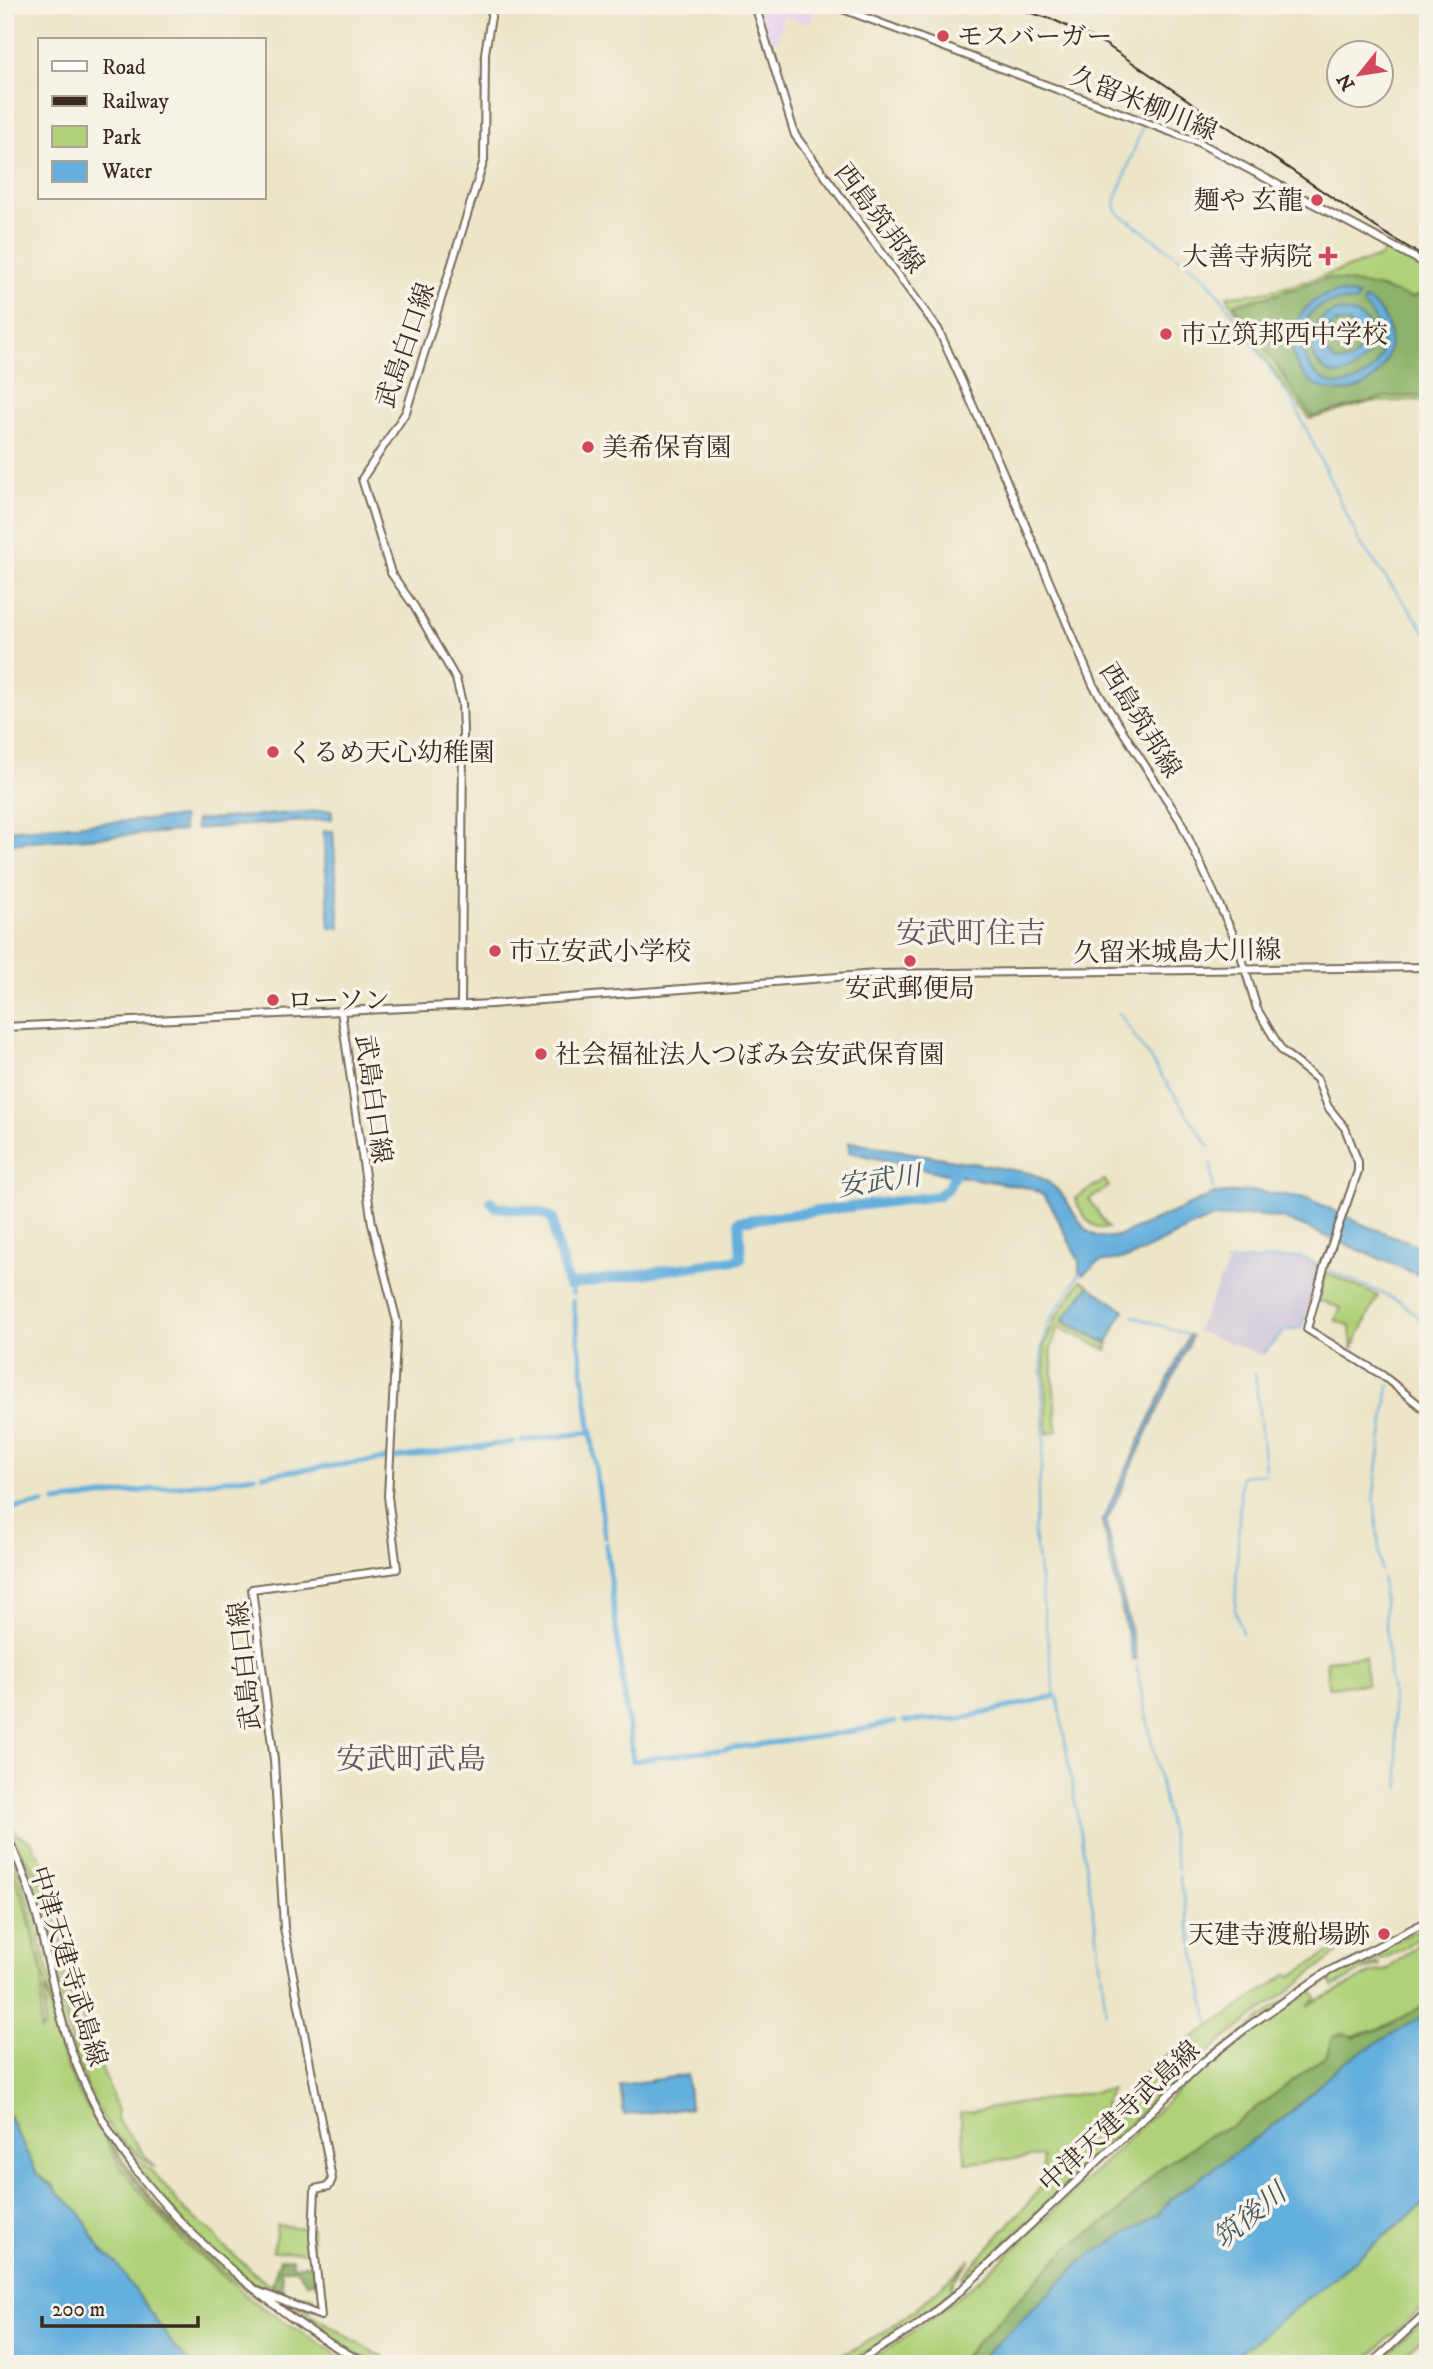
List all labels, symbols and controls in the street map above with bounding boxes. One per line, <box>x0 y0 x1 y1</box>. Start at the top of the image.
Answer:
place label: モスバーガー <box>957 21 1112 54</box>
marker: モスバーガー <box>935 28 951 44</box>
legend <box>38 38 266 200</box>
north arrow <box>1324 38 1394 108</box>
text: Road <box>102 55 146 81</box>
street label: 久留米柳川線 <box>1065 60 1222 149</box>
text: N <box>1333 69 1360 94</box>
text: Railway <box>102 89 170 115</box>
text: Park <box>102 125 142 151</box>
street label: 西島筑邦線 <box>827 157 931 281</box>
text: Water <box>101 159 152 185</box>
place label: 麺や 玄龍 <box>1193 185 1303 218</box>
marker: 麺や 玄龍 <box>1309 192 1325 208</box>
place label: 大善寺病院 <box>1182 241 1312 274</box>
marker: 大善寺病院 <box>1318 246 1338 266</box>
street label: 武島白口線 <box>370 279 443 412</box>
place label: 市立筑邦西中学校 <box>1180 319 1388 352</box>
marker: 市立筑邦西中学校 <box>1158 326 1174 342</box>
place label: 美希保育園 <box>602 432 732 465</box>
marker: 美希保育園 <box>580 439 596 455</box>
street label: 西島筑邦線 <box>1091 657 1188 785</box>
place label: くるめ天心幼稚園 <box>287 737 495 770</box>
marker: くるめ天心幼稚園 <box>265 744 281 760</box>
district label: 安武町住吉 <box>896 916 1046 953</box>
street label: 久留米城島大川線 <box>1073 934 1281 971</box>
place label: 市立安武小学校 <box>509 936 691 969</box>
marker: 市立安武小学校 <box>487 943 503 959</box>
marker: 安武郵便局 <box>902 953 918 969</box>
place label: 安武郵便局 <box>845 973 975 1006</box>
place label: ローソン <box>287 985 390 1018</box>
marker: ローソン <box>265 992 281 1008</box>
street label: 武島白口線 <box>347 1033 398 1166</box>
place label: 社会福祉法人つぼみ会安武保育園 <box>555 1039 945 1072</box>
marker: 社会福祉法人つぼみ会安武保育園 <box>533 1046 549 1062</box>
water label: 安武川 <box>835 1158 926 1205</box>
street label: 武島白口線 <box>222 1599 269 1732</box>
district label: 安武町武島 <box>336 1742 486 1779</box>
street label: 中津天建寺武島線 <box>21 1862 114 2071</box>
place label: 天建寺渡船場跡 <box>1188 1919 1370 1952</box>
marker: 天建寺渡船場跡 <box>1376 1926 1392 1942</box>
street label: 中津天建寺武島線 <box>1033 2034 1207 2200</box>
water label: 筑後川 <box>1206 2174 1296 2256</box>
scale bar <box>42 2285 198 2329</box>
text: 200 m <box>52 2297 105 2323</box>

